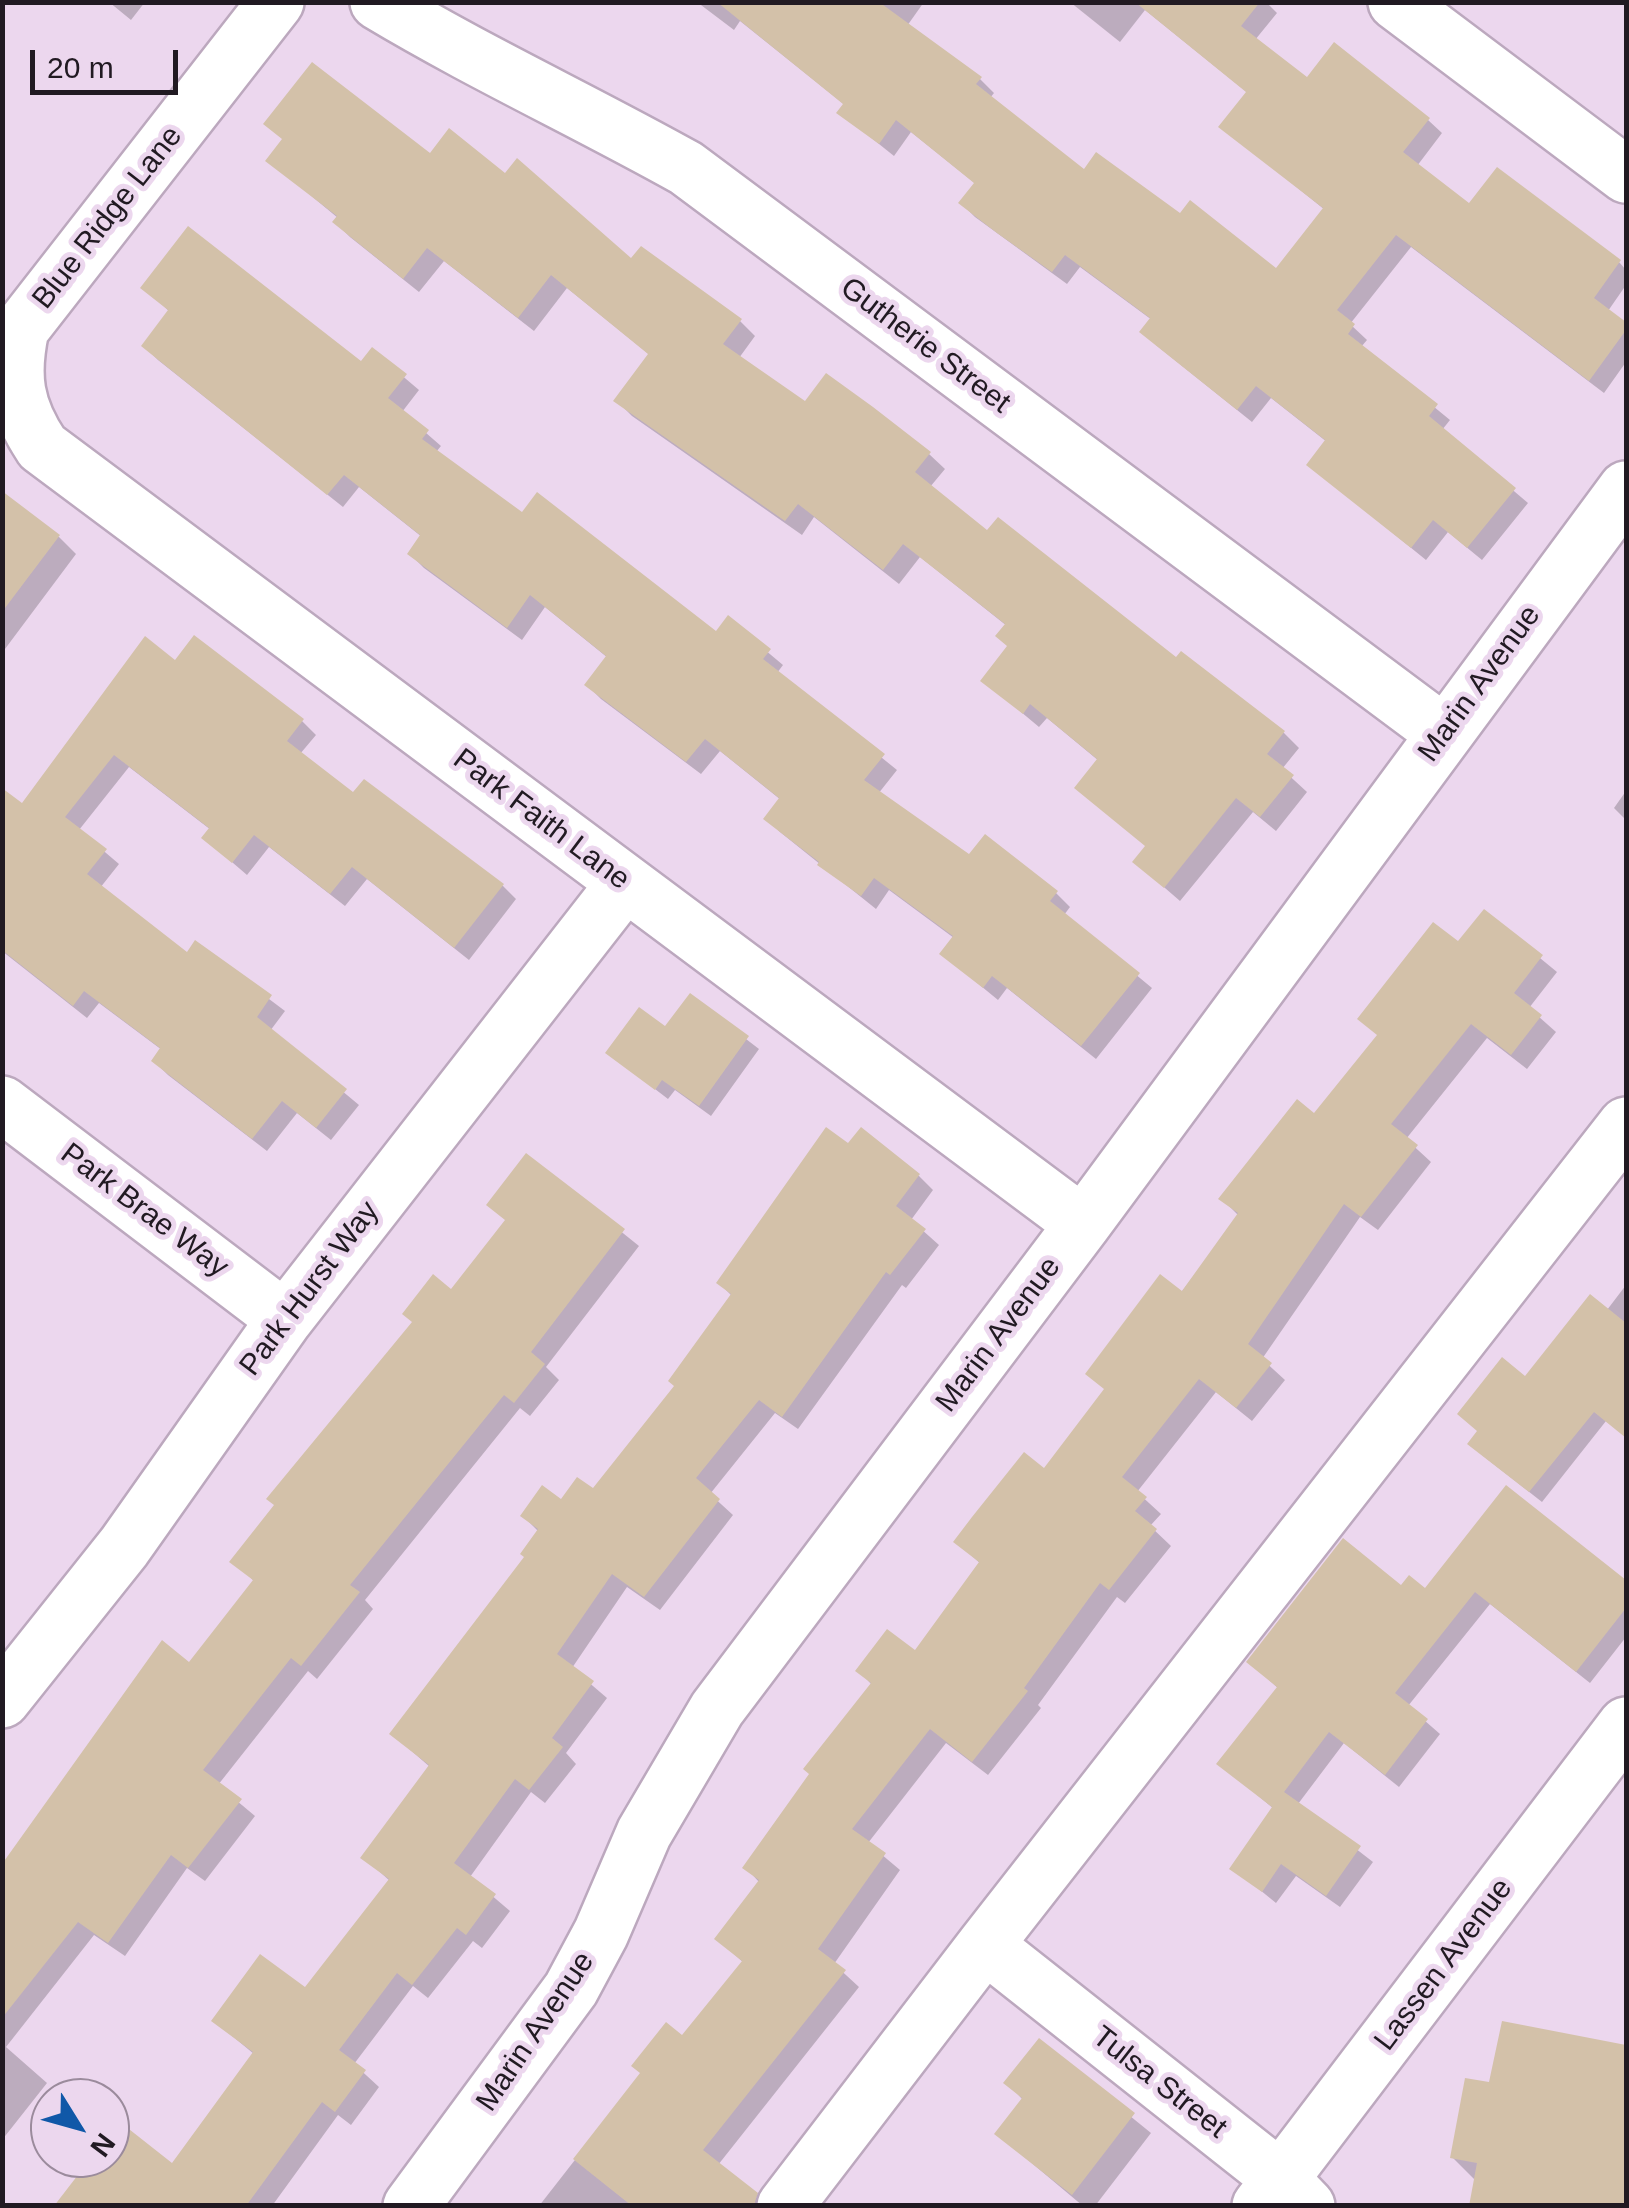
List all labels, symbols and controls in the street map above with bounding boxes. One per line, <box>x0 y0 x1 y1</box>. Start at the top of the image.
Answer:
scale bar <box>35 30 182 92</box>
text: 20 m <box>47 51 114 84</box>
street label: Blue Ridge Lane <box>26 120 190 316</box>
street label: Gutherie Street <box>833 270 1017 422</box>
street label: Marin Avenue <box>1411 599 1549 769</box>
street label: Park Faith Lane <box>446 742 636 898</box>
street label: Park Brae Way <box>53 1136 235 1286</box>
street label: Park Hurst Way <box>233 1195 387 1383</box>
street label: Marin Avenue <box>929 1250 1069 1420</box>
street label: Lassen Avenue <box>1368 1872 1520 2058</box>
street label: Marin Avenue <box>469 1945 603 2119</box>
street label: Tulsa Street <box>1085 2019 1233 2147</box>
north arrow <box>30 2078 130 2178</box>
text: N <box>84 2128 121 2163</box>

